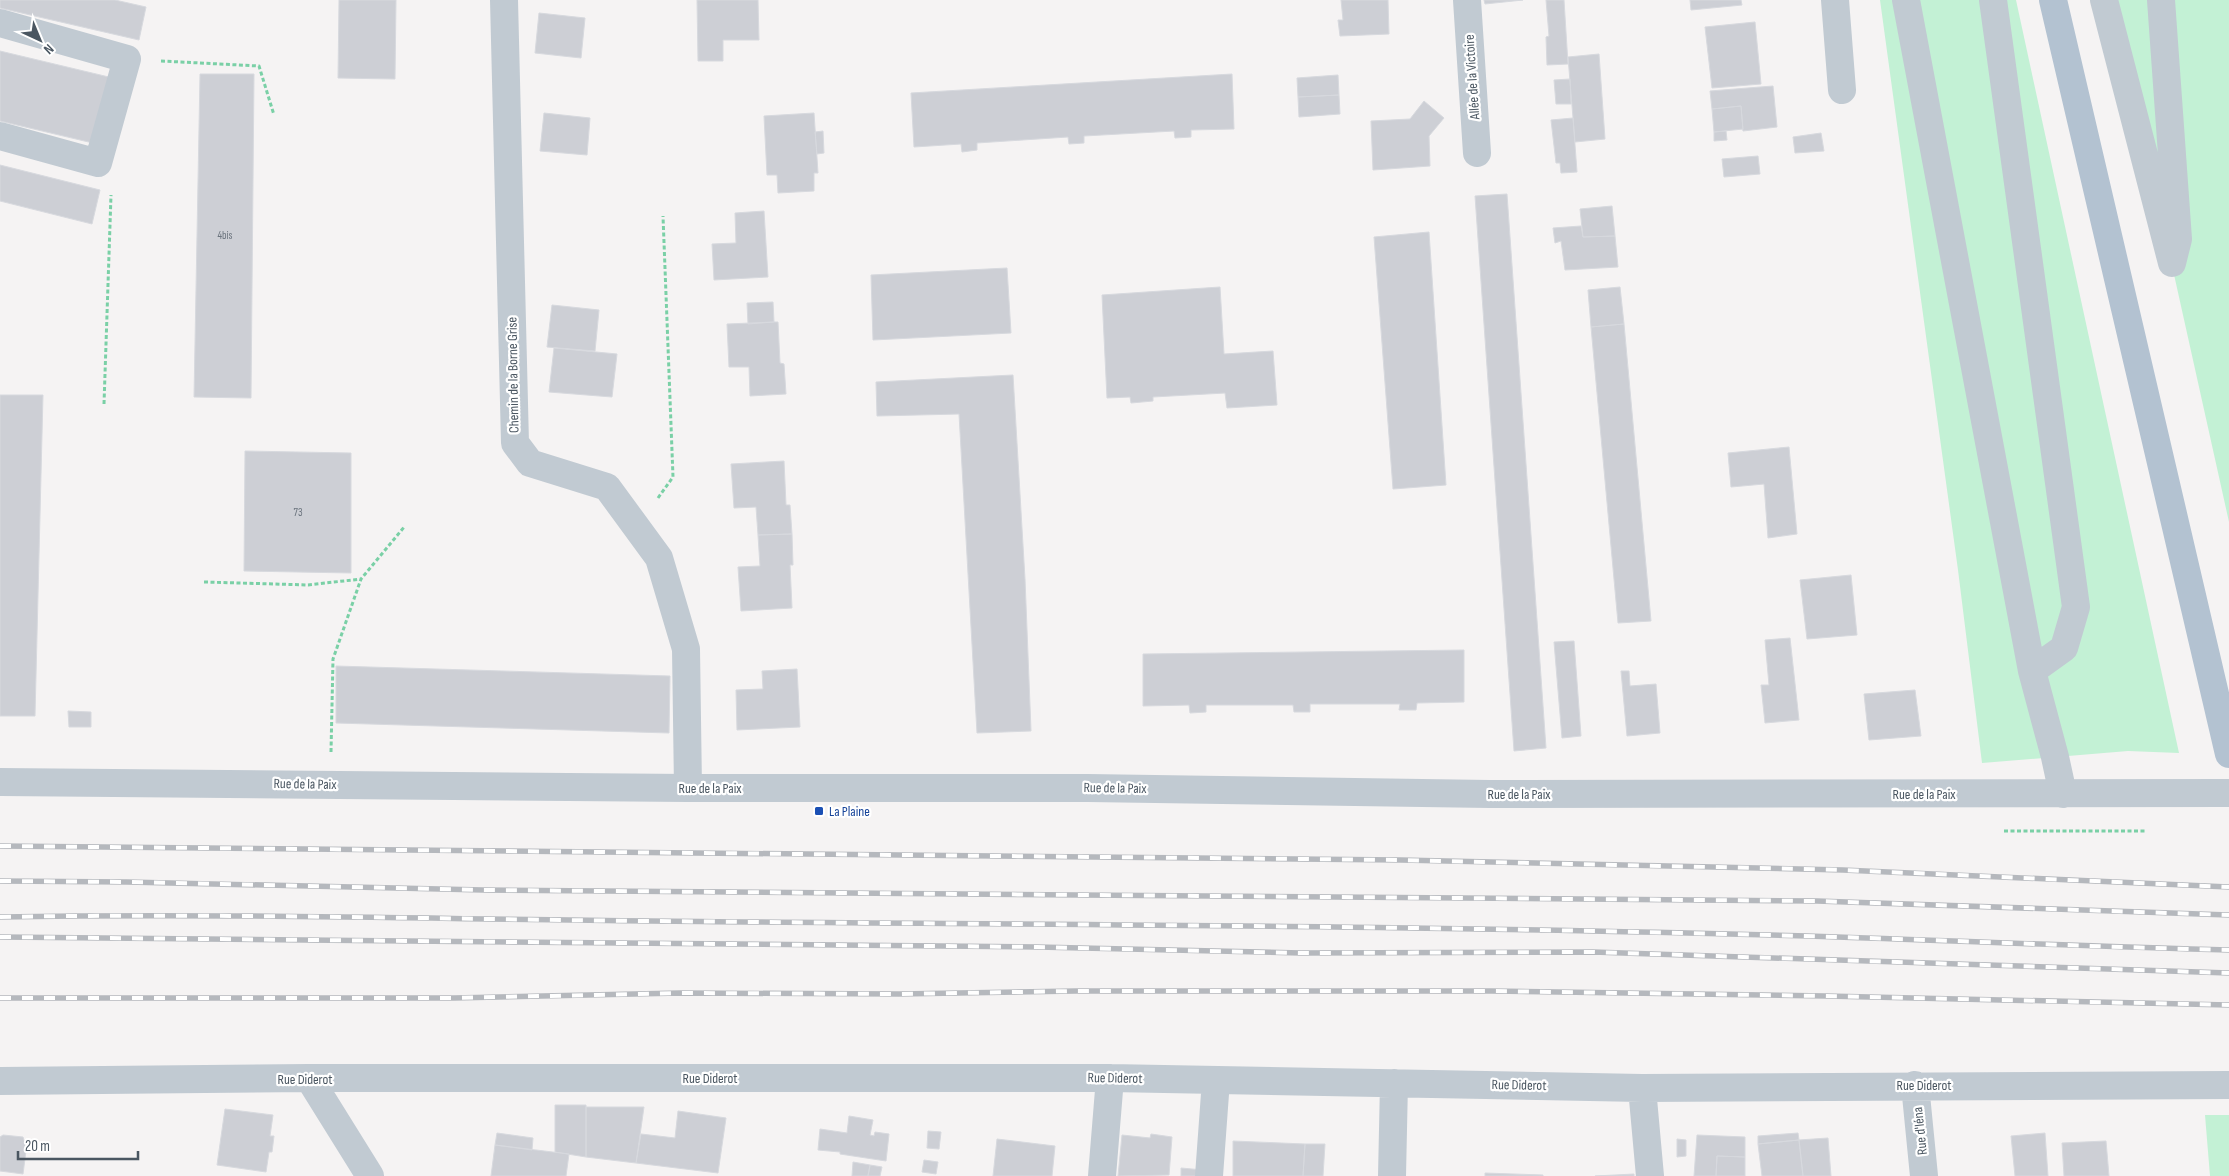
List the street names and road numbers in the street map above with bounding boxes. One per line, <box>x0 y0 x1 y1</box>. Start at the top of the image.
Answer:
street label: Allée de la Victoire <box>1461 34 1484 121</box>
street label: Chemin de la Borne Grise <box>503 317 523 433</box>
street label: Rue de la Paix <box>273 775 337 793</box>
street label: Rue de la Paix <box>1083 779 1147 797</box>
street label: Rue de la Paix <box>678 780 742 797</box>
street label: Rue de la Paix <box>1487 786 1551 803</box>
street label: Rue de la Paix <box>1892 786 1956 803</box>
street label: Rue Diderot <box>1087 1069 1143 1087</box>
street label: Rue Diderot <box>682 1070 738 1087</box>
street label: Rue Diderot <box>277 1071 333 1088</box>
street label: Rue Diderot <box>1491 1076 1547 1094</box>
street label: Rue Diderot <box>1896 1077 1952 1094</box>
street label: Rue d'Iéna <box>1909 1106 1931 1156</box>

